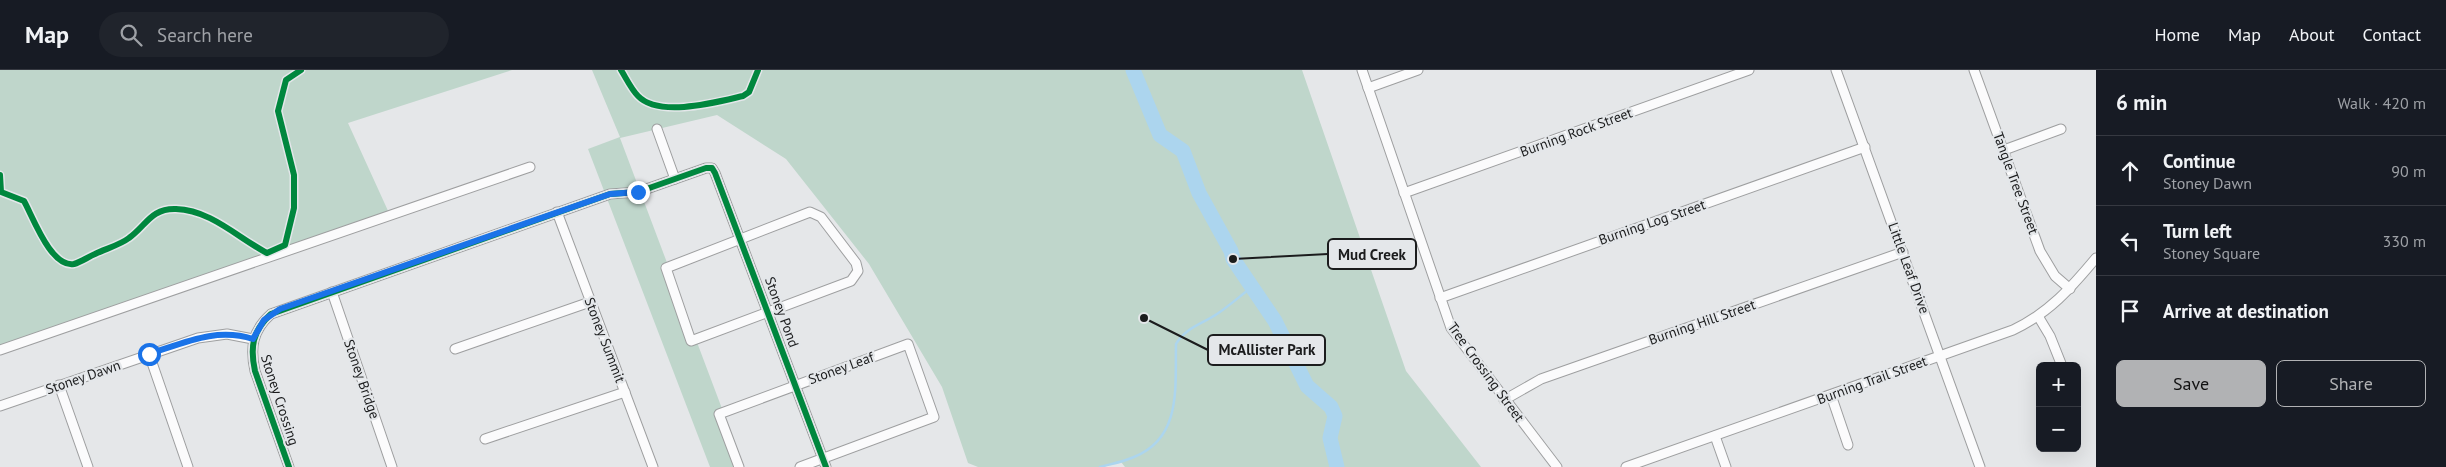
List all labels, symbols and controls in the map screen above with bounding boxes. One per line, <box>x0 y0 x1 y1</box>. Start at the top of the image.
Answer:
search box <box>99 12 449 57</box>
text: Map <box>25 19 69 50</box>
icon: search <box>117 21 145 49</box>
text: Search here <box>157 23 253 47</box>
text: Home <box>2154 23 2200 46</box>
text: Map <box>2228 23 2261 46</box>
text: About <box>2289 23 2335 46</box>
text: Contact <box>2363 23 2421 46</box>
text: 6 min <box>2116 89 2167 116</box>
text: Walk · 420 m <box>2337 93 2426 113</box>
street label: Burning Rock Street <box>1517 103 1635 161</box>
street label: Tangle Tree Street <box>1989 129 2043 237</box>
text: Continue <box>2163 149 2235 173</box>
icon: ahead <box>2116 157 2144 185</box>
text: 90 m <box>2391 161 2426 181</box>
text: Stoney Dawn <box>2163 173 2252 193</box>
route end <box>627 181 650 204</box>
street label: Burning Log Street <box>1596 195 1708 249</box>
text: Turn left <box>2163 219 2232 243</box>
street label: Little Leaf Drive <box>1884 220 1934 316</box>
icon: left <box>2116 227 2144 255</box>
text: 330 m <box>2383 231 2426 251</box>
callout: Mud Creek <box>1328 239 1416 269</box>
text: Stoney Square <box>2163 243 2260 263</box>
text: Mud Creek <box>1338 245 1407 264</box>
street label: Stoney Pond <box>761 274 803 350</box>
street label: Stoney Summit <box>580 295 630 385</box>
street label: Burning Hill Street <box>1646 295 1758 349</box>
icon: arrive <box>2116 297 2144 325</box>
text: Arrive at destination <box>2163 299 2329 323</box>
street label: Tree Crossing Street <box>1444 319 1528 426</box>
callout: McAllister Park <box>1208 335 1325 365</box>
street label: Stoney Bridge <box>340 337 384 421</box>
text: McAllister Park <box>1219 340 1316 359</box>
route start <box>138 343 161 366</box>
street label: Stoney Leaf <box>806 348 877 388</box>
street label: Stoney Crossing <box>257 352 303 448</box>
street label: Burning Trail Street <box>1815 352 1930 408</box>
street label: Stoney Dawn <box>43 356 123 398</box>
button: Save <box>2116 360 2266 407</box>
button: Share <box>2276 360 2426 407</box>
map controls <box>2036 362 2081 452</box>
button: + <box>2036 362 2081 407</box>
button: − <box>2036 407 2081 452</box>

